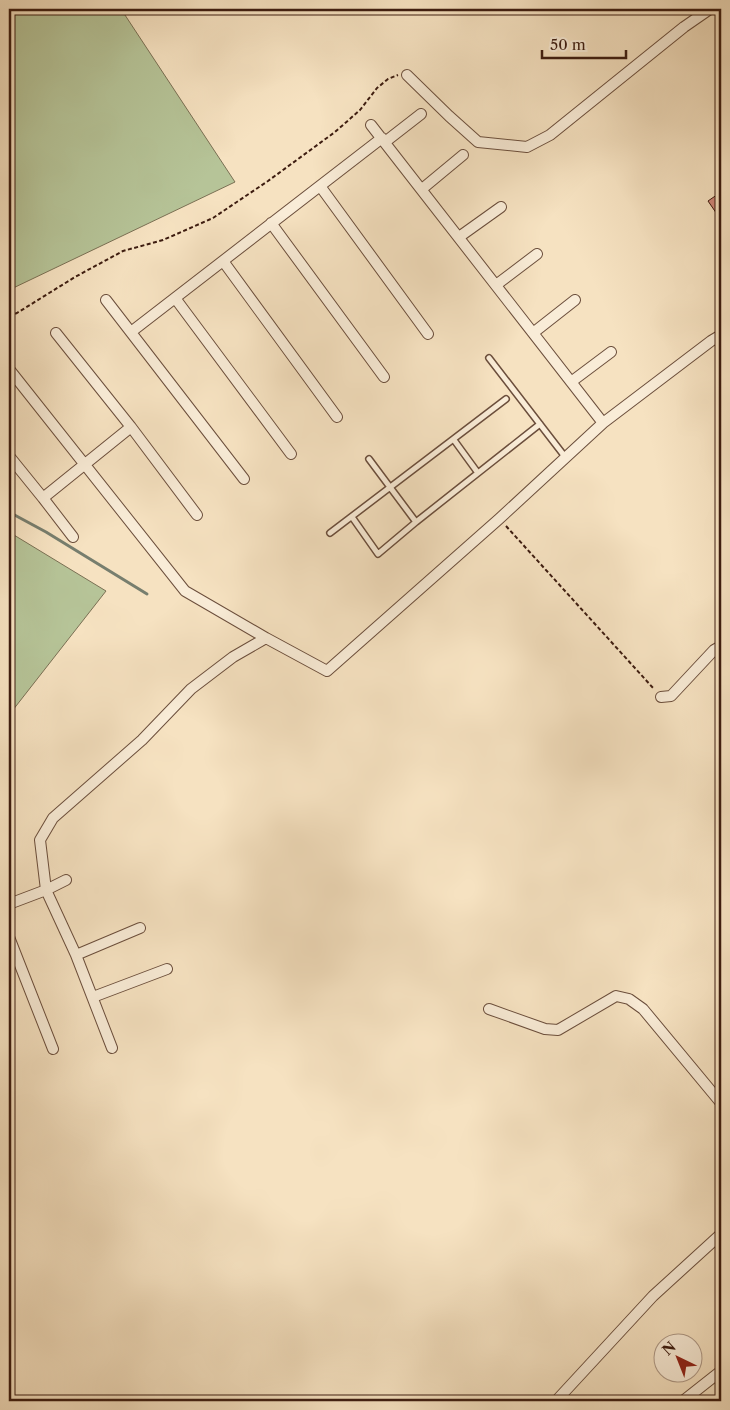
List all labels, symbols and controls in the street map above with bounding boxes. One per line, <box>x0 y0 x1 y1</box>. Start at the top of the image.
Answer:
scale bar <box>542 28 626 60</box>
text: 50 m <box>550 35 586 54</box>
north arrow <box>652 1332 702 1382</box>
text: N <box>659 1338 680 1359</box>

